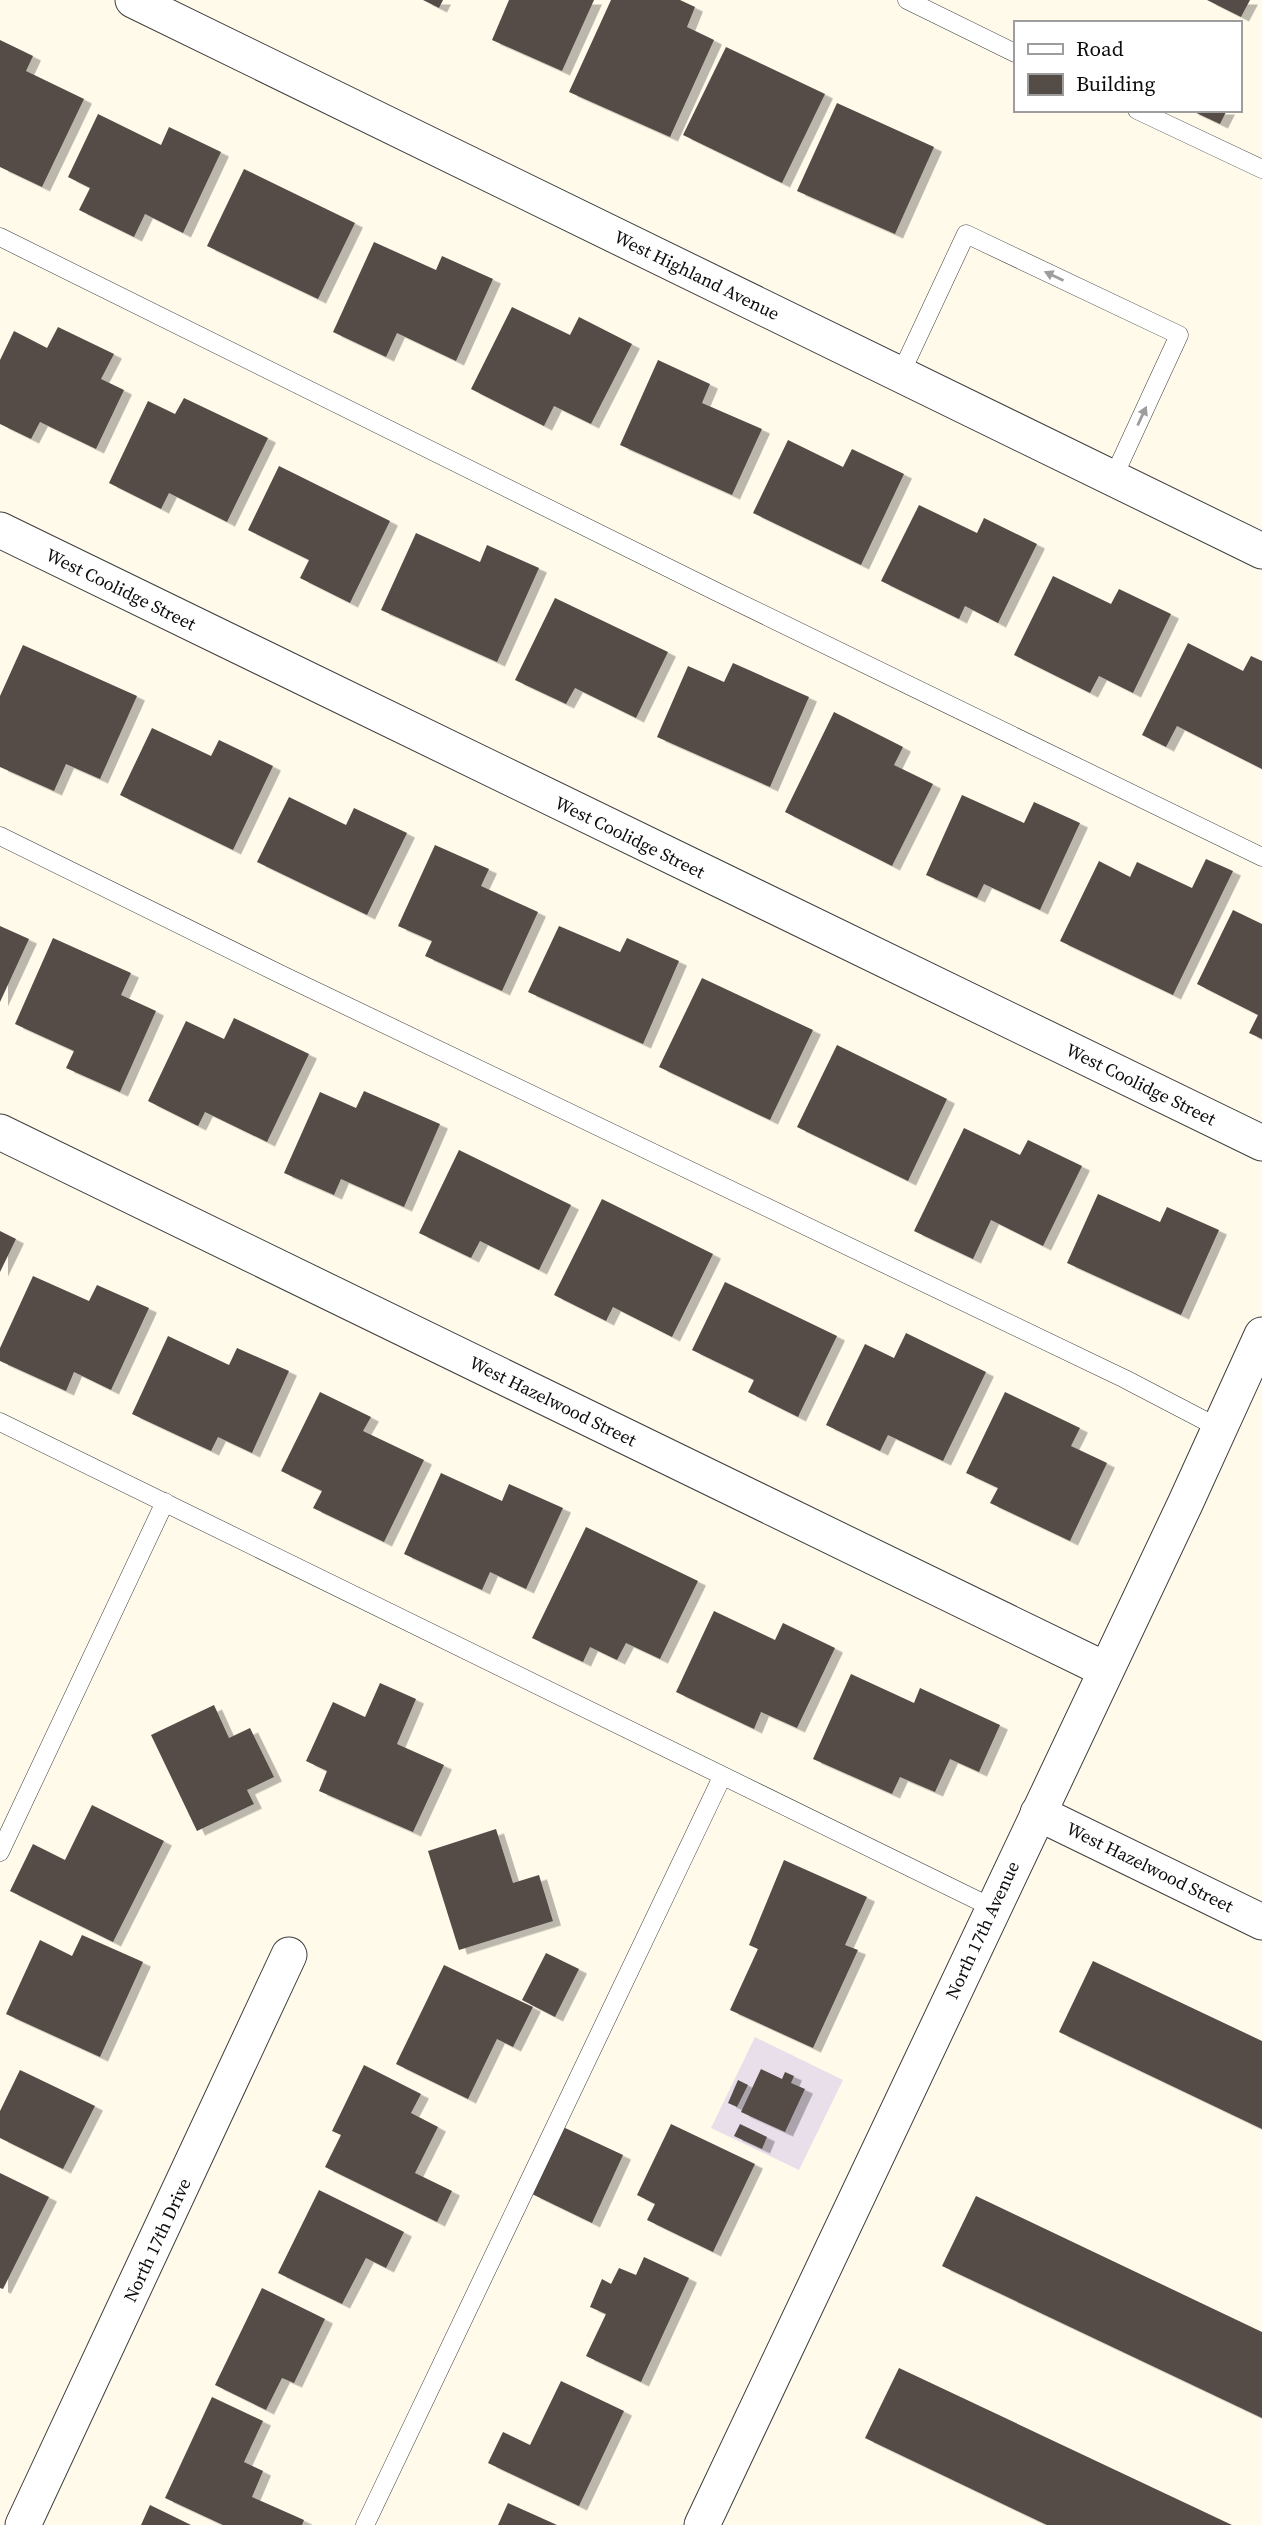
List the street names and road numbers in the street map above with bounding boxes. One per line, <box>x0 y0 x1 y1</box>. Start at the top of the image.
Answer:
street label: West Highland Avenue <box>610 224 784 326</box>
street label: West Coolidge Street <box>42 542 200 636</box>
street label: West Coolidge Street <box>551 790 709 884</box>
street label: West Coolidge Street <box>1062 1037 1220 1131</box>
street label: West Hazelwood Street <box>465 1350 641 1452</box>
street label: West Hazelwood Street <box>1062 1816 1238 1918</box>
street label: North 17th Avenue <box>939 1857 1025 2003</box>
street label: North 17th Drive <box>117 2174 197 2306</box>

